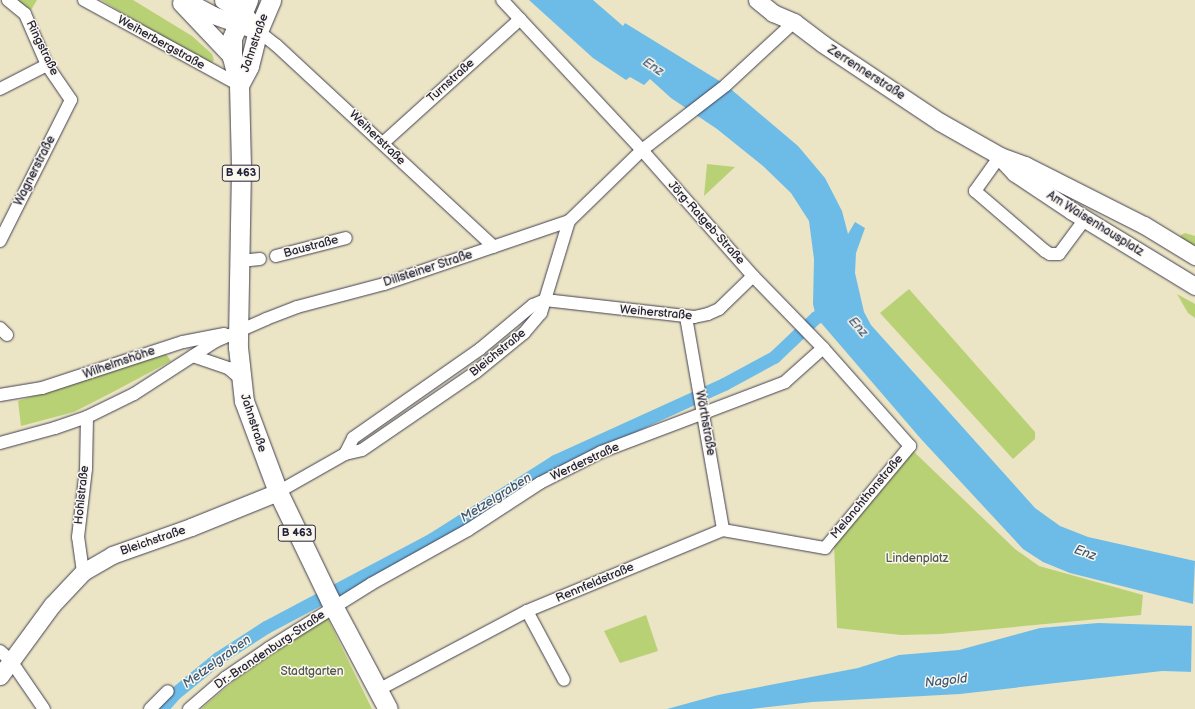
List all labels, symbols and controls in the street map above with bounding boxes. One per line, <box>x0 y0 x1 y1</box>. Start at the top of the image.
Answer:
street label: Jahnstraße <box>238 12 272 74</box>
street label: Weiherbergstraße <box>115 13 207 73</box>
street label: Ringstraße <box>23 18 61 78</box>
street label: Zerrennerstraße <box>825 43 907 103</box>
water label: Enz <box>640 54 666 80</box>
street label: Turnstraße <box>424 56 478 106</box>
street label: Weiherstraße <box>346 108 408 168</box>
street label: Wagnerstraße <box>11 134 59 208</box>
road number: B 463 <box>221 164 261 182</box>
street label: Jörg-Ratgeb-Straße <box>665 178 747 268</box>
street label: Am Waisenhausplatz <box>1044 188 1146 260</box>
street label: Baustraße <box>282 233 340 261</box>
street label: Dillsteiner Straße <box>381 248 475 290</box>
street label: Weiherstraße <box>619 303 693 323</box>
water label: Enz <box>845 314 871 340</box>
street label: Bleichstraße <box>467 326 529 380</box>
street label: Wilhelmshöhe <box>81 344 157 382</box>
street label: Wörthstraße <box>692 389 718 457</box>
street label: Jahnstraße <box>237 392 269 454</box>
street label: Werderstraße <box>548 440 622 484</box>
street label: Melanchthonstraße <box>828 452 906 542</box>
street label: Hohlstraße <box>72 465 92 525</box>
water label: Metzelgraben <box>458 470 534 526</box>
street label: Bleichstraße <box>118 523 188 559</box>
road number: B 463 <box>277 524 317 542</box>
water label: Enz <box>1072 542 1098 564</box>
park label: Lindenplatz <box>886 552 948 566</box>
street label: Rennfeldstraße <box>554 560 636 606</box>
street label: Dr.-Brandenburg-Straße <box>212 608 328 692</box>
water label: Metzelgraben <box>180 632 254 692</box>
park label: Stadtgarten <box>281 665 343 679</box>
water label: Nagold <box>924 671 968 691</box>

